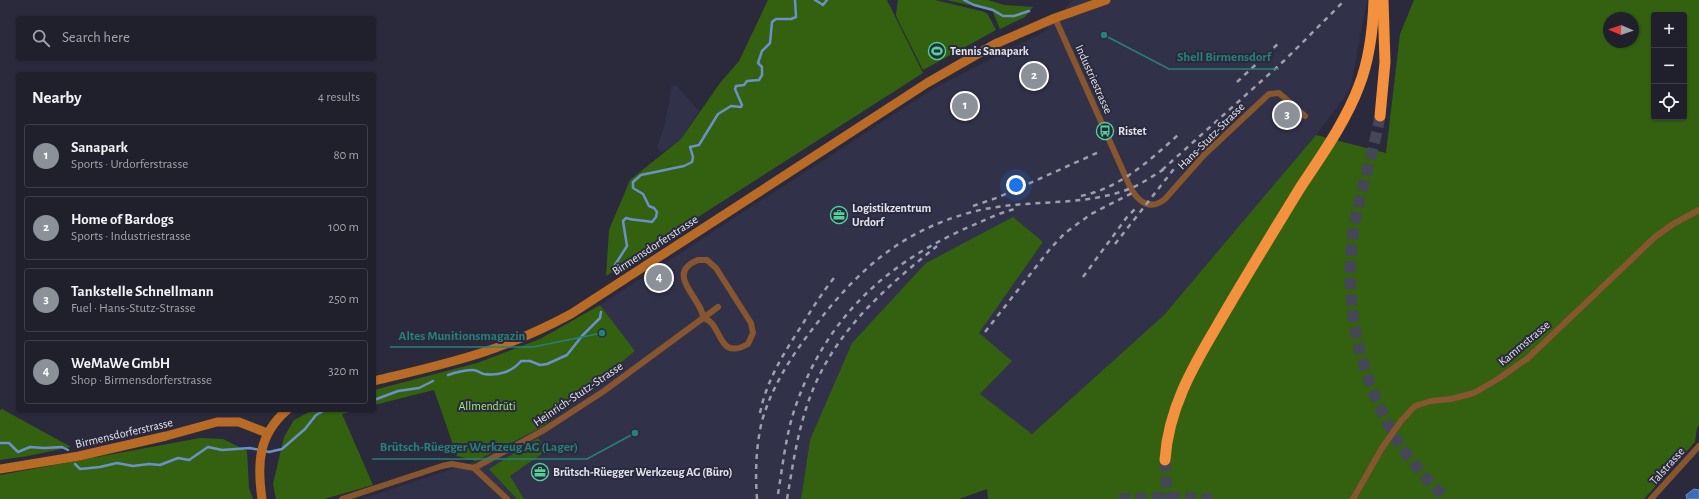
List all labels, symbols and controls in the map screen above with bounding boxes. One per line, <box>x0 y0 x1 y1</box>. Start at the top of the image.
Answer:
north arrow <box>1603 12 1639 48</box>
map controls <box>1651 12 1687 120</box>
button: + <box>1651 12 1687 48</box>
search box <box>16 16 376 60</box>
icon: search <box>30 27 52 49</box>
text: Search here <box>62 30 130 45</box>
sports icon: Tennis Sanapark <box>927 41 947 61</box>
street label: Industriestrasse <box>1073 43 1115 115</box>
callout: Shell Birmensdorf <box>1169 44 1279 69</box>
place label: Tennis Sanapark <box>950 45 1029 57</box>
button: − <box>1651 48 1687 84</box>
text: Shell Birmensdorf <box>1177 51 1273 64</box>
pin: 2 <box>1021 61 1047 91</box>
button: locate <box>1651 84 1687 120</box>
text: Nearby <box>32 89 82 106</box>
text: 4 results <box>318 91 360 104</box>
pin: 1 <box>952 91 978 121</box>
street label: Hans-Stutz-Strasse <box>1175 100 1247 172</box>
pin: 3 <box>1274 100 1300 130</box>
bus stop icon: Ristet <box>1095 121 1115 141</box>
place label: Ristet <box>1118 125 1147 137</box>
text: Sanapark <box>71 140 128 155</box>
text: 1 <box>44 149 48 162</box>
text: 80 m <box>333 149 359 162</box>
text: Sports · Urdorferstrasse <box>71 158 188 171</box>
your location <box>1006 175 1026 195</box>
place label: Logistikzentrum Urdorf <box>852 202 931 228</box>
office icon: Logistikzentrum Urdorf <box>829 205 849 225</box>
text: Home of Bardogs <box>71 212 174 227</box>
street label: Birmensdorferstrasse <box>610 213 700 277</box>
text: 2 <box>43 221 49 234</box>
text: 100 m <box>328 221 359 234</box>
text: Sports · Industriestrasse <box>71 230 191 243</box>
pin: 4 <box>646 263 672 293</box>
text: Tankstelle Schnellmann <box>71 284 214 299</box>
text: 3 <box>43 293 49 306</box>
text: 250 m <box>328 293 359 306</box>
text: Fuel · Hans-Stutz-Strasse <box>71 302 196 315</box>
street label: Kammstrasse <box>1496 318 1552 368</box>
callout: Altes Munitionsmagazin <box>390 322 533 347</box>
text: Altes Munitionsmagazin <box>399 330 526 343</box>
text: WeMaWe GmbH <box>71 356 170 371</box>
street label: Heinrich-Stutz-Strasse <box>531 360 625 428</box>
text: 4 <box>43 365 49 378</box>
text: 320 m <box>328 365 359 378</box>
text: Shop · Birmensdorferstrasse <box>71 374 212 387</box>
park label: Allmendrüti <box>458 400 516 412</box>
street label: Birmensdorferstrasse <box>74 416 174 450</box>
callout: Brütsch-Rüegger Werkzeug AG (Lager) <box>372 434 587 459</box>
text: Brütsch-Rüegger Werkzeug AG (Lager) <box>380 441 578 454</box>
street label: Talstrasse <box>1647 445 1687 487</box>
office icon: Brütsch-Rüegger Werkzeug AG (Büro) <box>530 462 550 482</box>
place label: Brütsch-Rüegger Werkzeug AG (Büro) <box>553 466 733 479</box>

